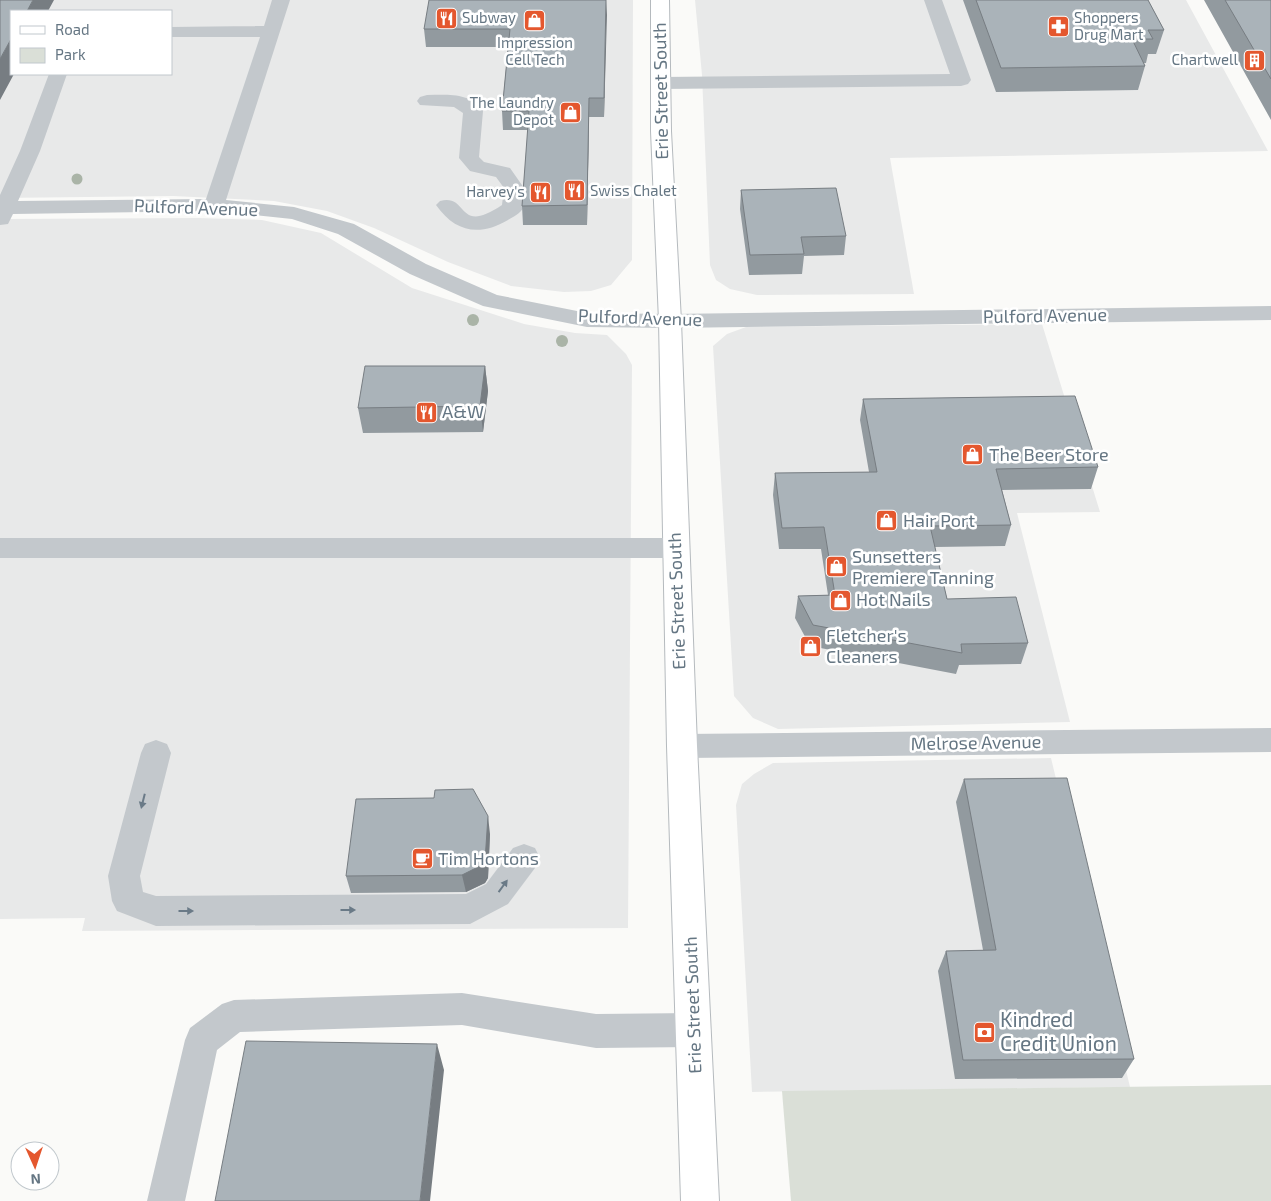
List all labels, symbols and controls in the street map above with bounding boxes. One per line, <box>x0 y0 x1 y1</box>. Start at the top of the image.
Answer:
restaurant icon: Subway <box>434 6 458 30</box>
place label: Subway <box>462 8 516 26</box>
shop icon: Impression Cell Tech <box>523 8 547 32</box>
place label: Shoppers Drug Mart <box>1074 8 1144 43</box>
legend <box>10 10 172 75</box>
pharmacy icon: Shoppers Drug Mart <box>1046 15 1070 39</box>
text: Road <box>55 20 90 38</box>
street label: Erie Street South <box>648 22 672 160</box>
place label: Impression Cell Tech <box>497 33 573 68</box>
text: Park <box>55 45 86 63</box>
building icon: Chartwell <box>1242 48 1266 72</box>
place label: Chartwell <box>1171 50 1239 68</box>
place label: The Laundry Depot <box>469 93 554 128</box>
shop icon: The Laundry Depot <box>558 100 582 124</box>
restaurant icon: Swiss Chalet <box>562 179 586 203</box>
restaurant icon: Harvey's <box>529 180 553 204</box>
place label: Swiss Chalet <box>590 181 677 199</box>
place label: Harvey's <box>466 182 525 200</box>
street label: Pulford Avenue <box>134 194 259 220</box>
street label: Pulford Avenue <box>983 303 1107 327</box>
street label: Pulford Avenue <box>578 304 703 330</box>
restaurant icon: A&W <box>414 400 438 424</box>
place label: A&W <box>442 400 484 422</box>
shop icon: The Beer Store <box>961 443 985 467</box>
place label: The Beer Store <box>989 443 1109 465</box>
shop icon: Hair Port <box>875 509 899 533</box>
place label: Hair Port <box>903 509 975 531</box>
street label: Erie Street South <box>663 532 689 670</box>
place label: Sunsetters Premiere Tanning <box>852 545 994 588</box>
shop icon: Sunsetters Premiere Tanning <box>824 555 848 579</box>
shop icon: Hot Nails <box>828 588 852 612</box>
place label: Hot Nails <box>856 588 931 610</box>
place label: Fletcher's Cleaners <box>826 624 907 667</box>
shop icon: Fletcher's Cleaners <box>798 634 822 658</box>
street label: Melrose Avenue <box>910 730 1042 754</box>
one-way arrow <box>139 793 147 808</box>
cafe icon: Tim Hortons <box>410 847 434 871</box>
place label: Tim Hortons <box>438 847 539 869</box>
one-way arrow <box>497 880 508 893</box>
one-way arrow <box>340 906 356 914</box>
one-way arrow <box>178 907 194 915</box>
street label: Erie Street South <box>679 936 705 1074</box>
place label: Kindred Credit Union <box>1000 1006 1117 1055</box>
bank icon: Kindred Credit Union <box>972 1020 996 1044</box>
north arrow <box>10 1141 60 1191</box>
text: N <box>30 1171 41 1188</box>

